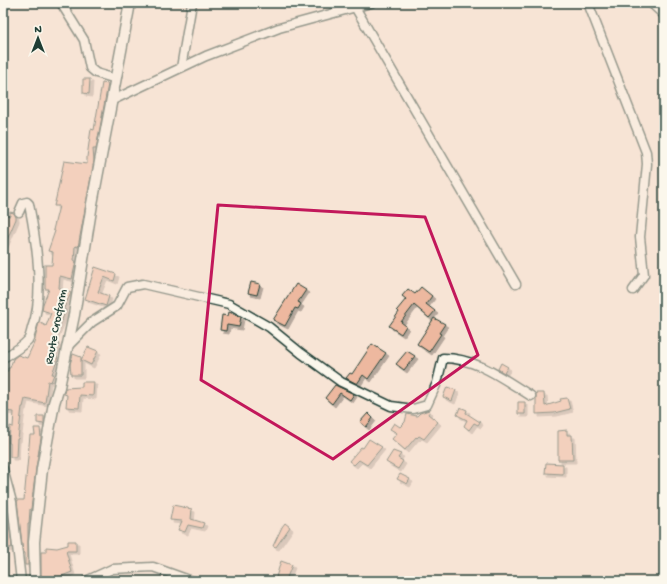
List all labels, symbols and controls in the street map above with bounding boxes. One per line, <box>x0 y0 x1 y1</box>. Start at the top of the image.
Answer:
north arrow <box>18 18 58 58</box>
text: N <box>34 24 42 36</box>
street label: Route Crocfarm <box>43 288 71 366</box>

